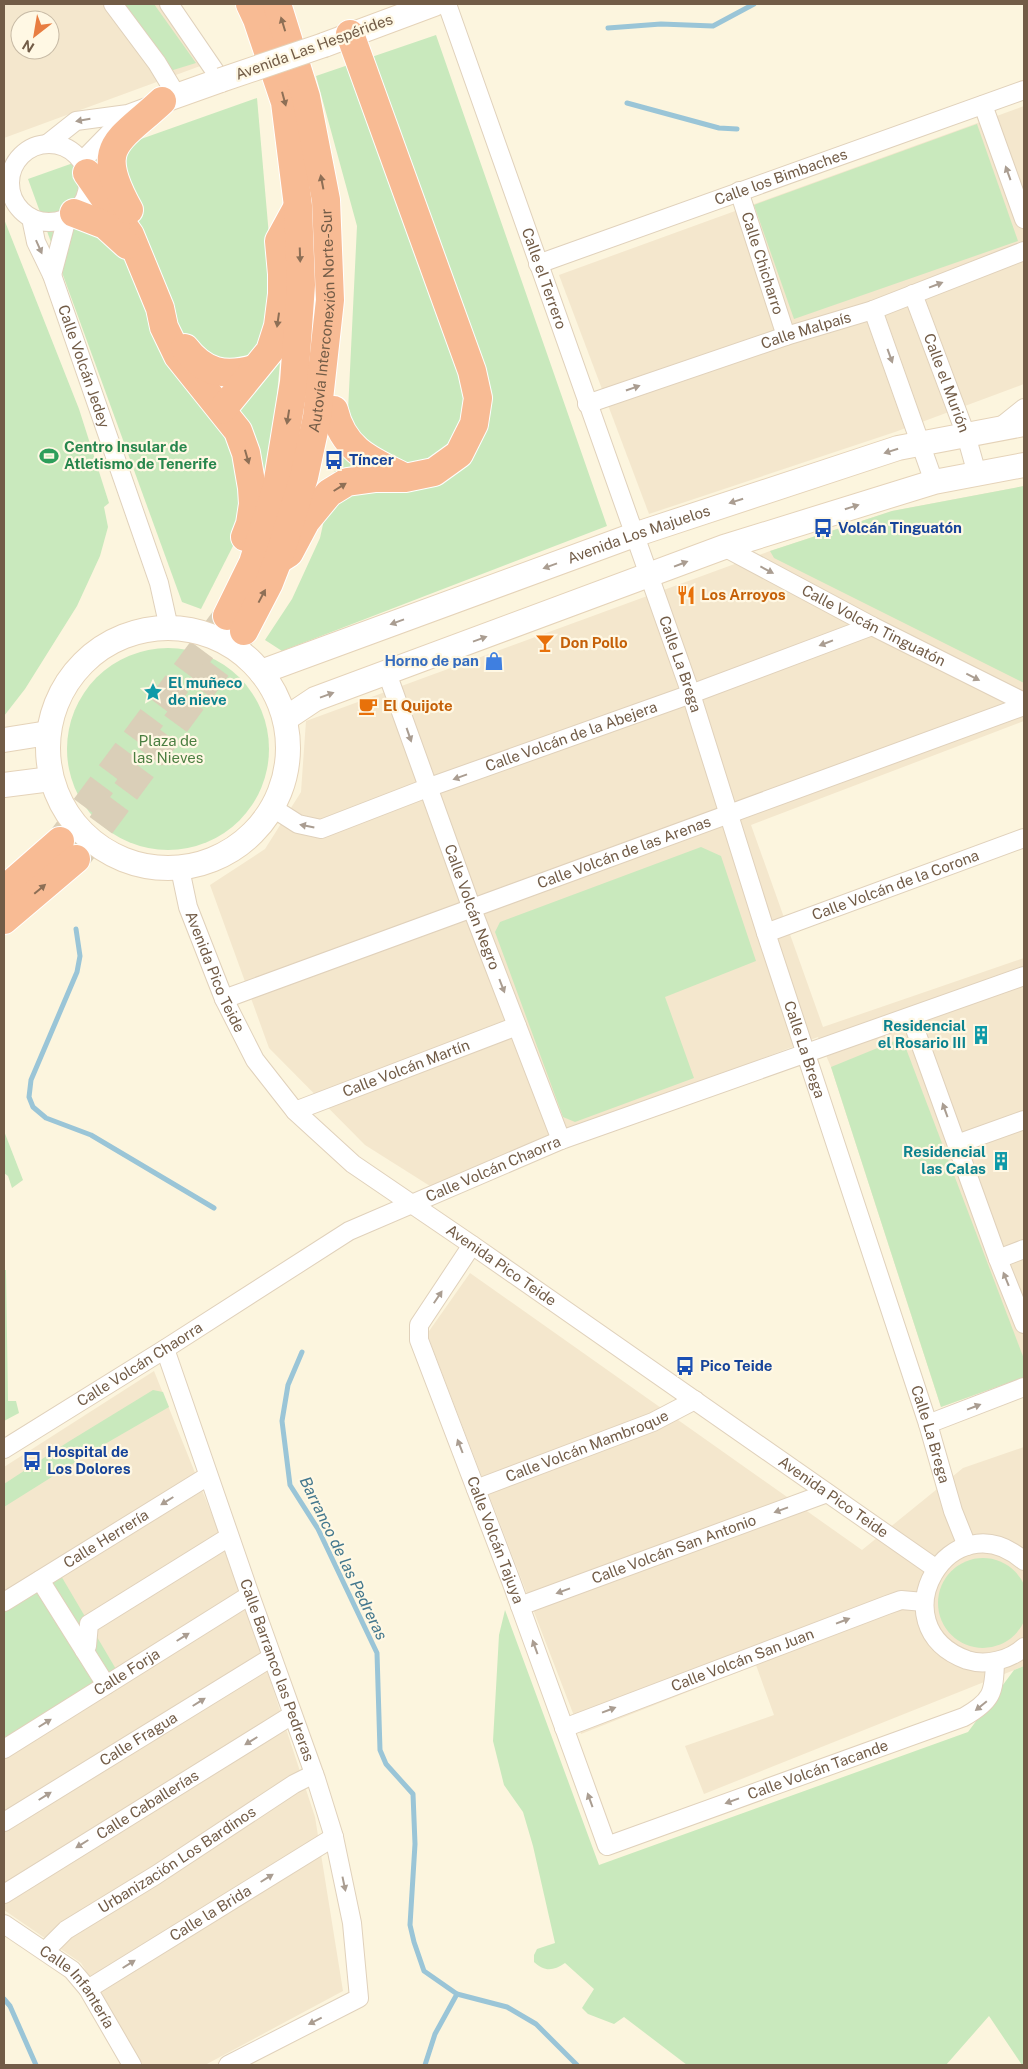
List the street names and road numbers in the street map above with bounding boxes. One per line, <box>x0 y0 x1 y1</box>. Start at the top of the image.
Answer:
street label: Avenida Las Hespérides <box>233 10 395 83</box>
street label: Calle los Bimbaches <box>712 145 849 208</box>
street label: Autovía Interconexión Norte-Sur <box>305 208 338 434</box>
street label: Calle Chicharro <box>738 210 787 317</box>
street label: Calle el Terrero <box>519 225 570 331</box>
street label: Calle Volcán Jedey <box>55 302 113 430</box>
street label: Calle Malpaís <box>758 308 853 352</box>
street label: Calle el Murión <box>921 331 973 435</box>
street label: Avenida Los Majuelos <box>565 502 712 567</box>
street label: Calle Volcán Tinguatón <box>799 581 948 669</box>
street label: Calle La Brega <box>656 613 705 714</box>
street label: Calle Volcán de la Abejera <box>483 698 659 775</box>
street label: Calle Volcán de las Arenas <box>535 812 713 892</box>
street label: Calle Volcán Negro <box>441 842 504 972</box>
street label: Calle Volcán de la Corona <box>809 846 981 923</box>
street label: Avenida Pico Teide <box>182 909 248 1035</box>
street label: Calle La Brega <box>781 999 829 1100</box>
street label: Calle Volcán Martín <box>340 1036 472 1100</box>
street label: Calle Volcán Chaorra <box>423 1132 563 1205</box>
street label: Avenida Pico Teide <box>443 1221 560 1309</box>
street label: Calle Volcán Chaorra <box>74 1318 205 1410</box>
street label: Calle La Brega <box>908 1383 954 1485</box>
street label: Calle Volcán Mambroque <box>503 1406 671 1485</box>
street label: Avenida Pico Teide <box>776 1453 892 1541</box>
street label: Calle Volcán Tajuya <box>464 1474 527 1606</box>
street label: Calle Herrería <box>60 1506 152 1571</box>
street label: Calle Volcán San Antonio <box>589 1511 758 1587</box>
street label: Calle Barranco las Pedreras <box>237 1576 318 1763</box>
street label: Calle Volcán San Juan <box>668 1625 816 1694</box>
street label: Calle Forja <box>91 1645 163 1699</box>
street label: Calle Fragua <box>96 1708 180 1769</box>
street label: Calle Volcán Tacande <box>745 1736 890 1803</box>
street label: Calle Caballerías <box>93 1766 201 1842</box>
street label: Urbanización Los Bardinos <box>95 1803 259 1916</box>
street label: Calle la Brida <box>166 1881 254 1944</box>
street label: Calle Infantería <box>37 1942 118 2031</box>

